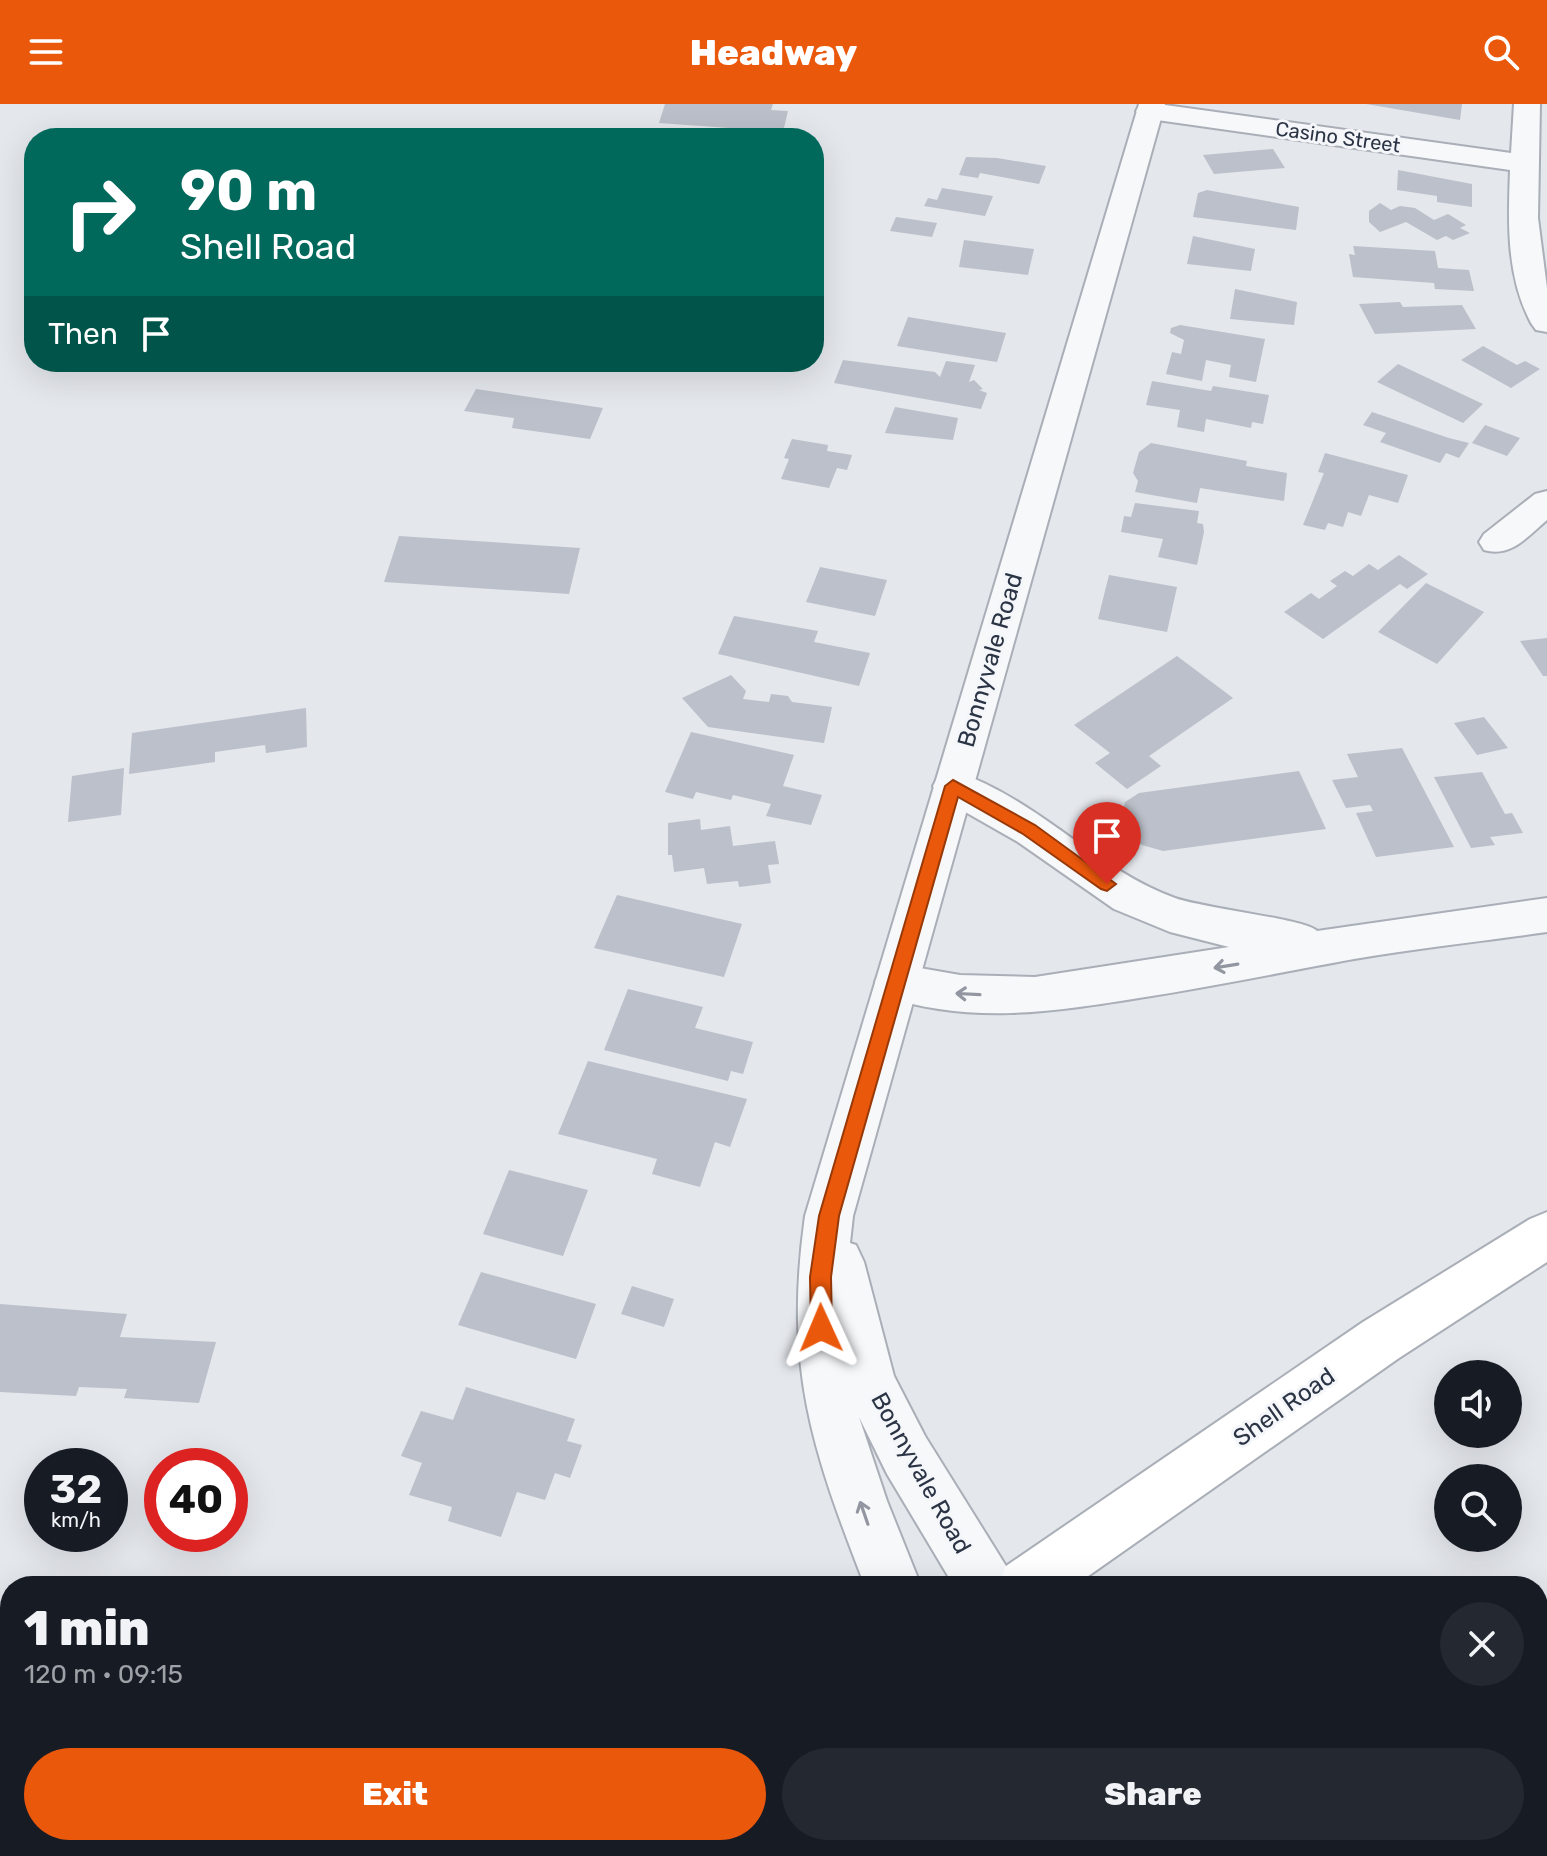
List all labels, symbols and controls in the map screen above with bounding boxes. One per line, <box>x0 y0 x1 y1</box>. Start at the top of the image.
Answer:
icon: menu <box>24 30 68 74</box>
icon: search <box>1479 30 1523 74</box>
text: Headway <box>690 31 857 74</box>
street label: Casino Street <box>1274 116 1402 158</box>
text: 90 m <box>180 158 317 224</box>
icon: right <box>48 160 152 264</box>
text: Shell Road <box>180 225 356 268</box>
icon: arrive <box>134 312 178 356</box>
text: Then <box>48 316 118 352</box>
street label: Bonnyvale Road <box>952 570 1028 750</box>
pin <box>1073 802 1141 884</box>
icon: arrive <box>1085 814 1129 858</box>
one-way arrow <box>1214 959 1239 974</box>
one-way arrow <box>955 986 982 1001</box>
position arrow <box>779 1286 863 1370</box>
map controls <box>1434 1360 1522 1552</box>
button: sound <box>1434 1360 1522 1448</box>
street label: Shell Road <box>1228 1362 1340 1452</box>
street label: Bonnyvale Road <box>865 1388 977 1558</box>
speed limit sign: 40 <box>144 1448 248 1552</box>
button: search <box>1434 1464 1522 1552</box>
text: 32 <box>50 1466 102 1513</box>
one-way arrow <box>856 1501 871 1526</box>
text: km/h <box>51 1508 101 1532</box>
text: 1 min <box>24 1600 150 1657</box>
button: close <box>1440 1602 1524 1686</box>
text: 120 m · 09:15 <box>24 1659 183 1690</box>
button: Exit <box>24 1748 766 1840</box>
button: Share <box>782 1748 1524 1840</box>

